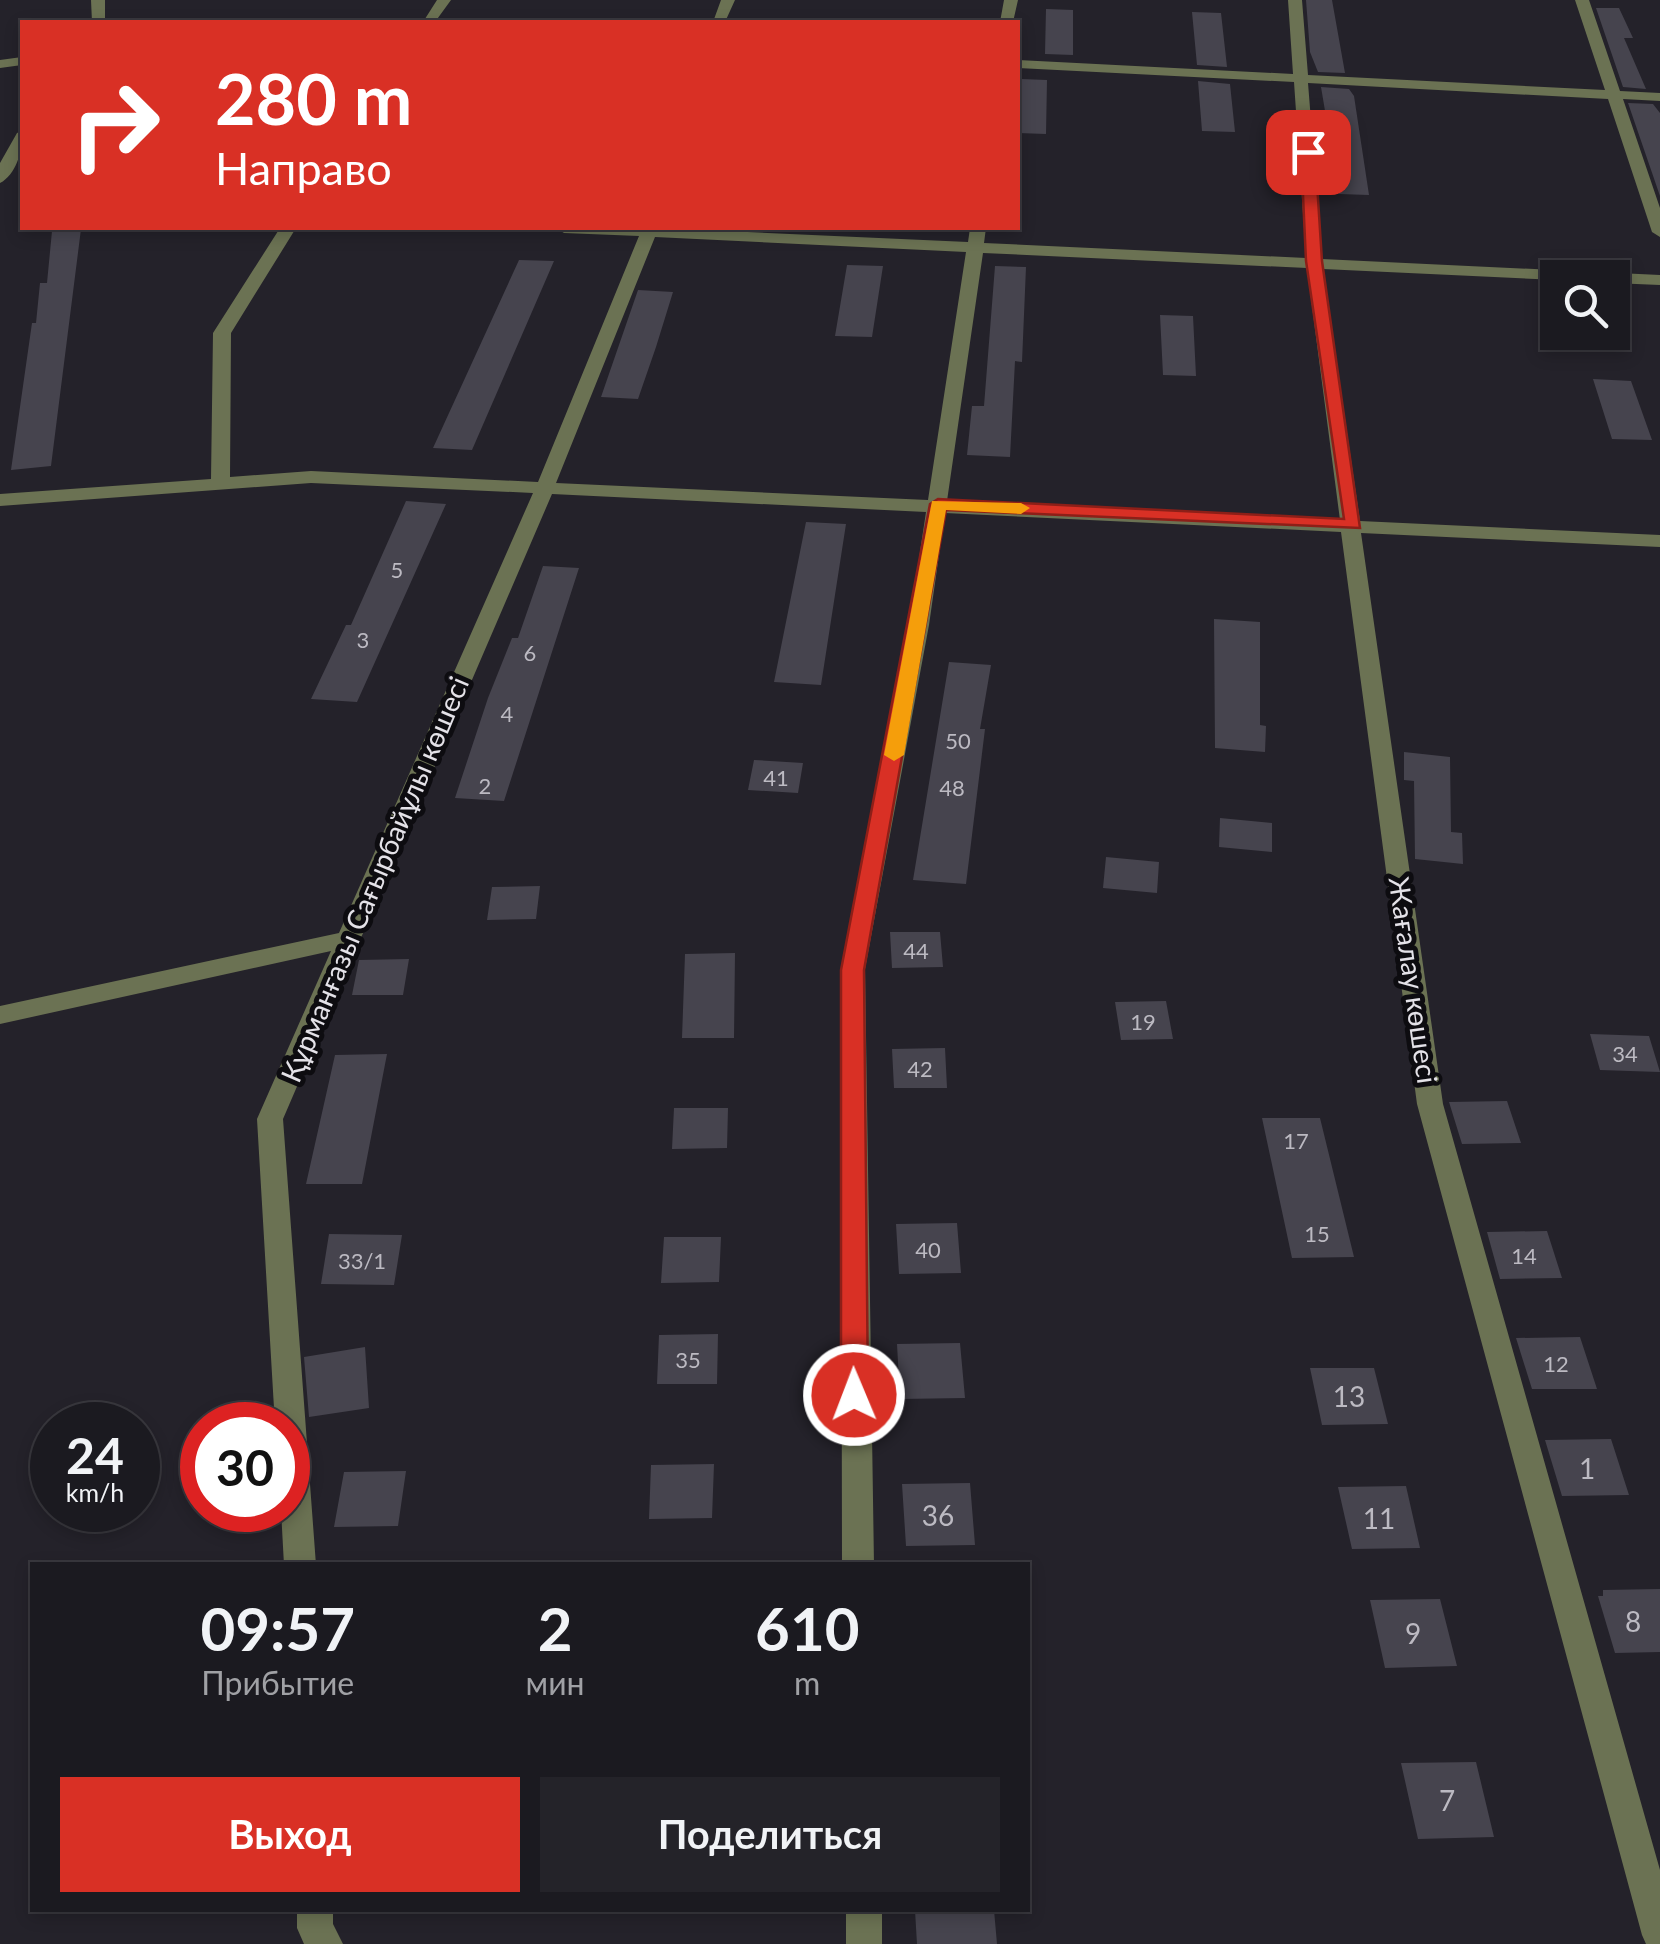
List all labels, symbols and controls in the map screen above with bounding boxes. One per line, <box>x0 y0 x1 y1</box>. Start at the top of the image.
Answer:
text: 280 m <box>215 56 412 140</box>
icon: right <box>50 60 180 190</box>
pin <box>1266 110 1351 195</box>
icon: arrive <box>1281 125 1336 180</box>
text: Направо <box>215 141 392 195</box>
map controls <box>1540 260 1630 350</box>
button: search <box>1540 260 1630 350</box>
house number: 5 <box>391 556 403 583</box>
house number: 3 <box>357 626 369 653</box>
house number: 6 <box>524 639 536 666</box>
street label: Құрманғазы Сағырбайұлы көшесі <box>273 671 475 1087</box>
house number: 4 <box>501 700 514 727</box>
house number: 50 <box>945 727 971 754</box>
house number: 41 <box>763 764 789 791</box>
house number: 2 <box>479 772 491 799</box>
house number: 48 <box>939 774 965 801</box>
street label: Жағалау көшесі <box>1383 874 1445 1086</box>
house number: 44 <box>903 937 929 964</box>
house number: 19 <box>1130 1008 1156 1035</box>
house number: 34 <box>1612 1040 1638 1067</box>
house number: 42 <box>907 1055 933 1082</box>
house number: 17 <box>1283 1127 1309 1154</box>
house number: 15 <box>1304 1220 1330 1247</box>
house number: 40 <box>915 1236 941 1263</box>
house number: 14 <box>1511 1242 1537 1269</box>
house number: 33/1 <box>338 1247 386 1274</box>
position arrow <box>802 1343 906 1447</box>
house number: 35 <box>675 1346 701 1373</box>
house number: 12 <box>1543 1350 1569 1377</box>
house number: 13 <box>1333 1379 1365 1413</box>
speed limit sign: 30 <box>180 1402 310 1532</box>
text: 24 <box>66 1425 124 1485</box>
house number: 1 <box>1579 1451 1595 1485</box>
text: km/h <box>66 1477 124 1507</box>
house number: 36 <box>922 1498 954 1532</box>
house number: 11 <box>1363 1501 1395 1535</box>
text: 09:57 <box>200 1592 355 1664</box>
text: 2 <box>538 1592 573 1664</box>
text: 610 <box>755 1592 859 1664</box>
house number: 8 <box>1625 1604 1641 1638</box>
house number: 9 <box>1405 1616 1421 1650</box>
text: Прибытие <box>201 1663 354 1702</box>
text: мин <box>526 1663 585 1702</box>
text: m <box>794 1663 820 1702</box>
button: Выход <box>60 1777 520 1892</box>
button: Поделиться <box>540 1777 1000 1892</box>
house number: 7 <box>1439 1783 1455 1817</box>

